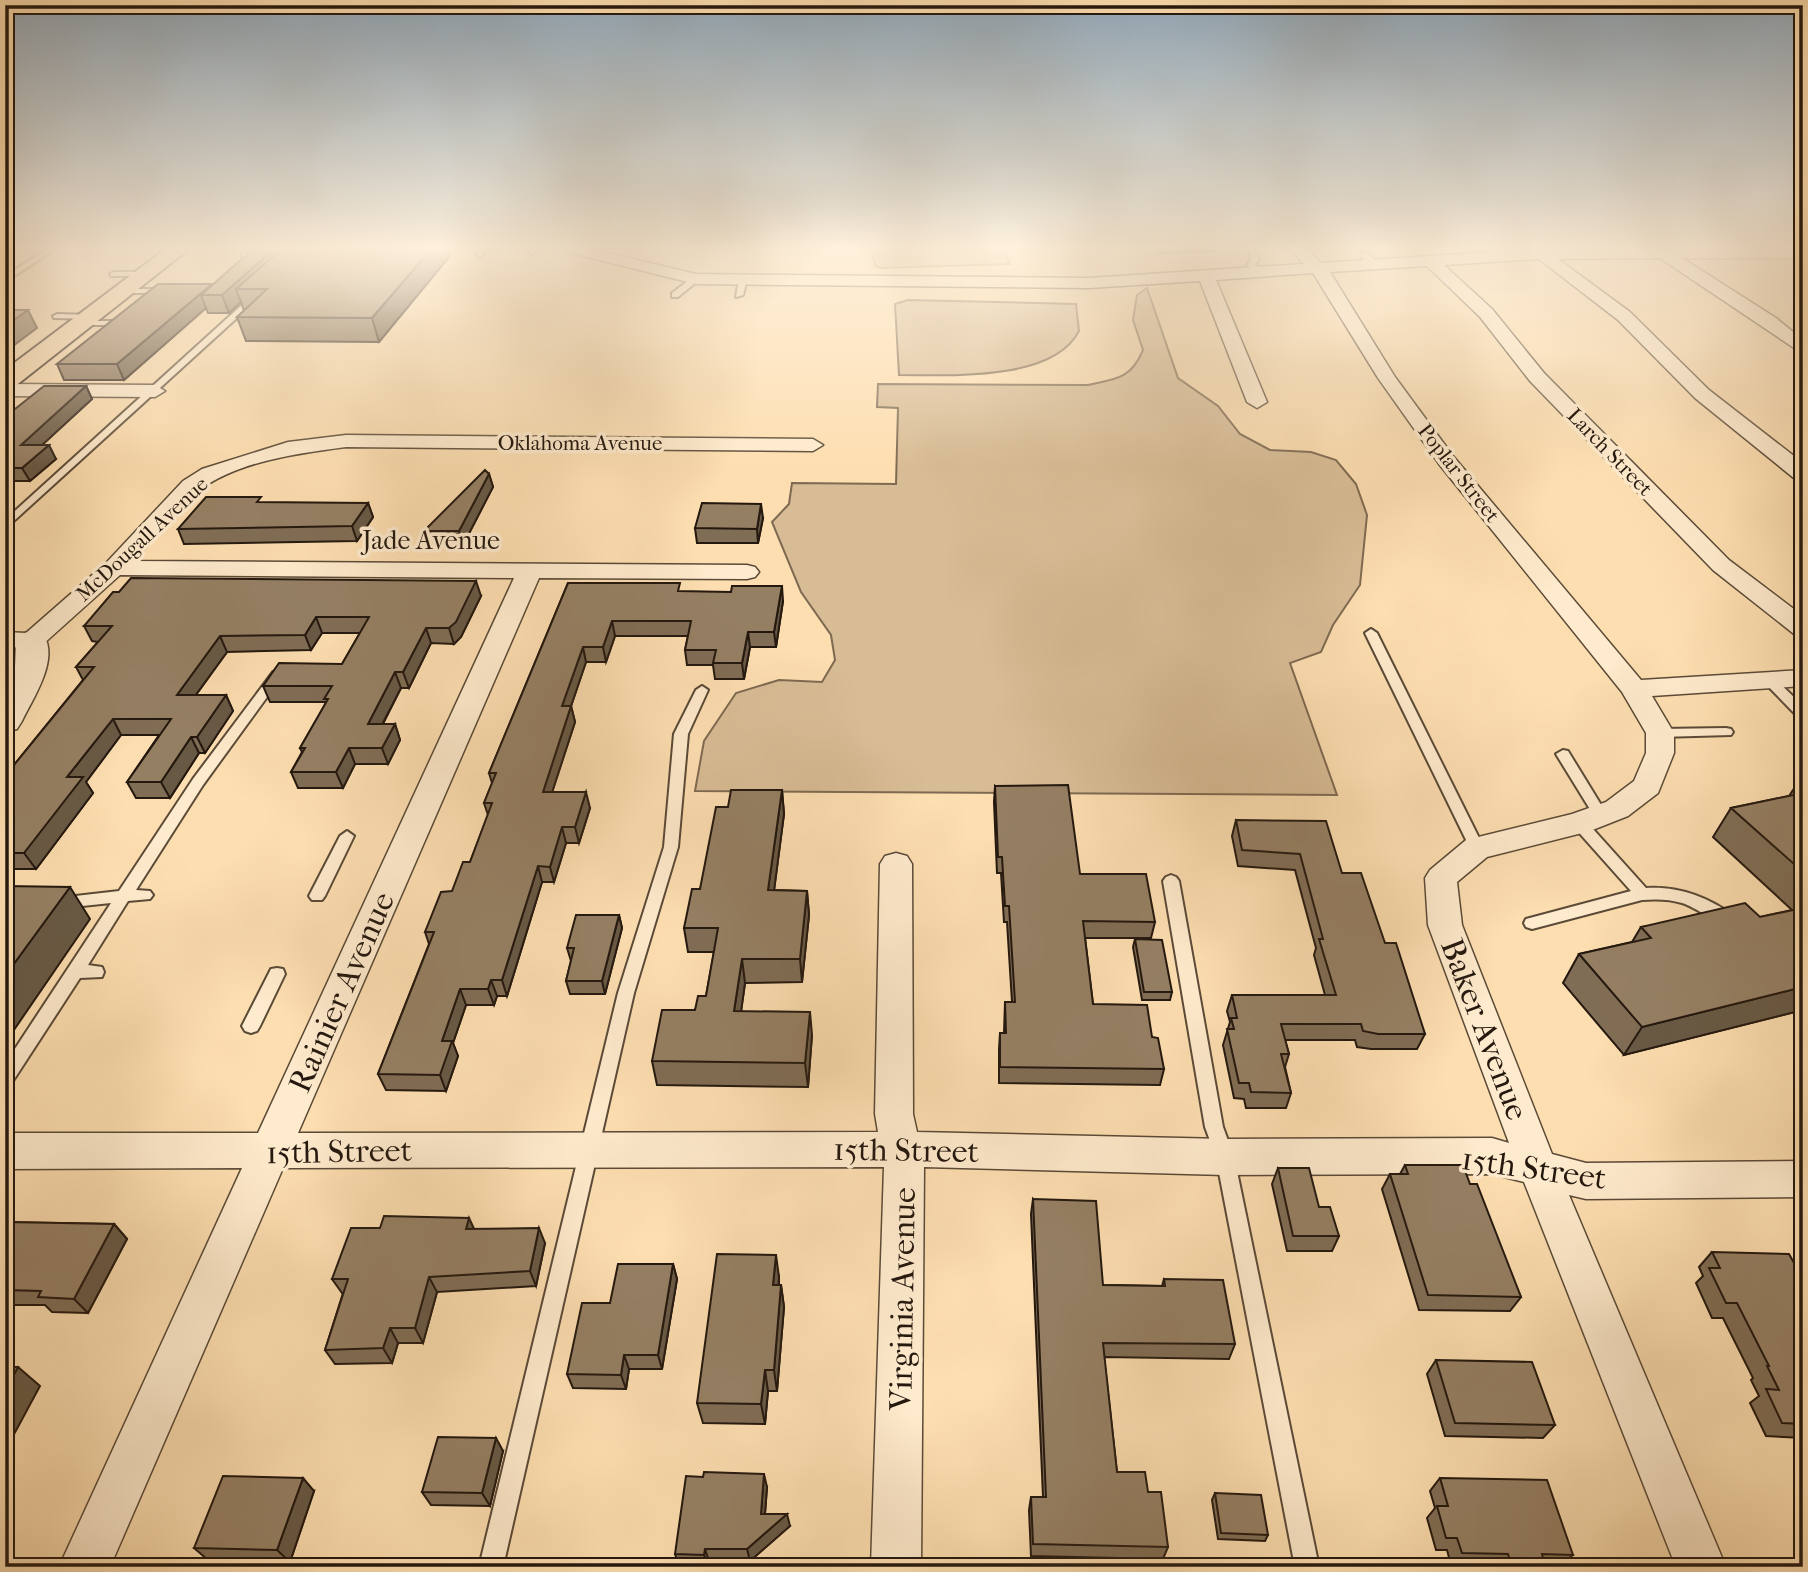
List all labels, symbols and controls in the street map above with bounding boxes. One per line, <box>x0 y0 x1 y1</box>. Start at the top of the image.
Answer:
street label: Larch Street <box>1562 403 1658 501</box>
street label: Poplar Street <box>1413 419 1505 527</box>
street label: Oklahoma Avenue <box>498 431 662 455</box>
street label: McDougall Avenue <box>71 472 213 606</box>
street label: Jade Avenue <box>360 525 500 556</box>
street label: Rainier Avenue <box>281 886 402 1098</box>
street label: Baker Avenue <box>1433 933 1536 1125</box>
street label: 15th Street <box>833 1131 980 1170</box>
street label: 15th Street <box>266 1132 413 1171</box>
street label: 15th Street <box>1459 1140 1609 1197</box>
street label: Virginia Avenue <box>882 1187 923 1412</box>

